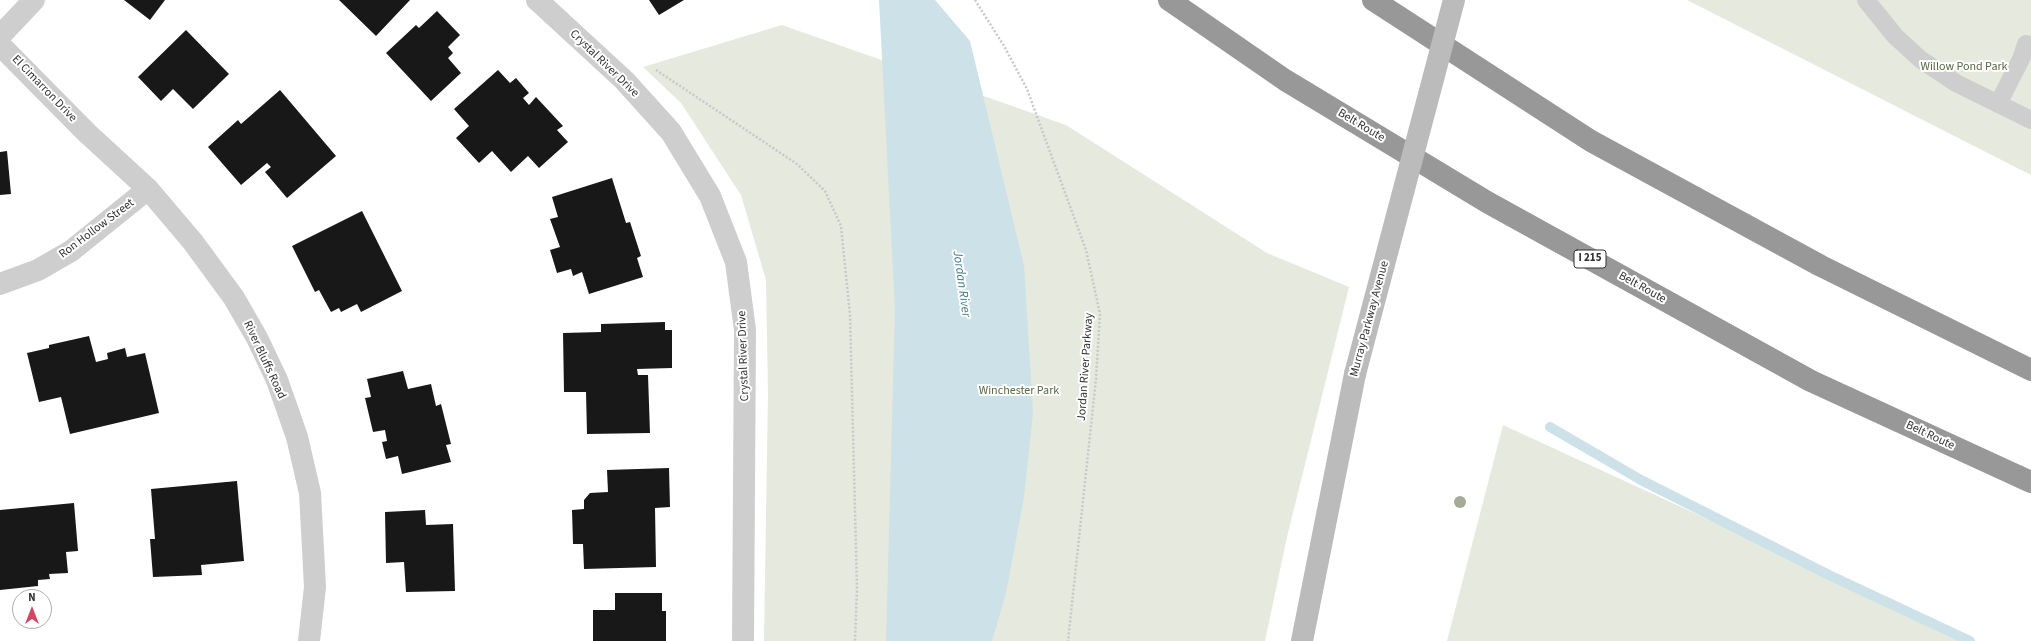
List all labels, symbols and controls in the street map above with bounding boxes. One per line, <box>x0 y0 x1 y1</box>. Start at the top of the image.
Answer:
street label: Crystal River Drive <box>566 27 642 101</box>
street label: El Cimarron Drive <box>9 53 79 125</box>
park label: Willow Pond Park <box>1920 60 2008 74</box>
street label: Belt Route <box>1335 106 1387 146</box>
street label: Ron Hollow Street <box>57 196 137 262</box>
water label: Jordan River <box>949 250 973 318</box>
road number: I 215 <box>1574 250 1606 268</box>
street label: Murray Parkway Avenue <box>1348 260 1392 378</box>
street label: Belt Route <box>1616 269 1668 307</box>
street label: Crystal River Drive <box>735 310 753 402</box>
street label: Jordan River Parkway <box>1075 312 1097 422</box>
street label: River Bluffs Road <box>240 319 288 401</box>
park label: Winchester Park <box>979 384 1059 398</box>
street label: Belt Route <box>1903 418 1957 454</box>
north arrow <box>12 589 52 629</box>
text: N <box>28 590 36 605</box>

